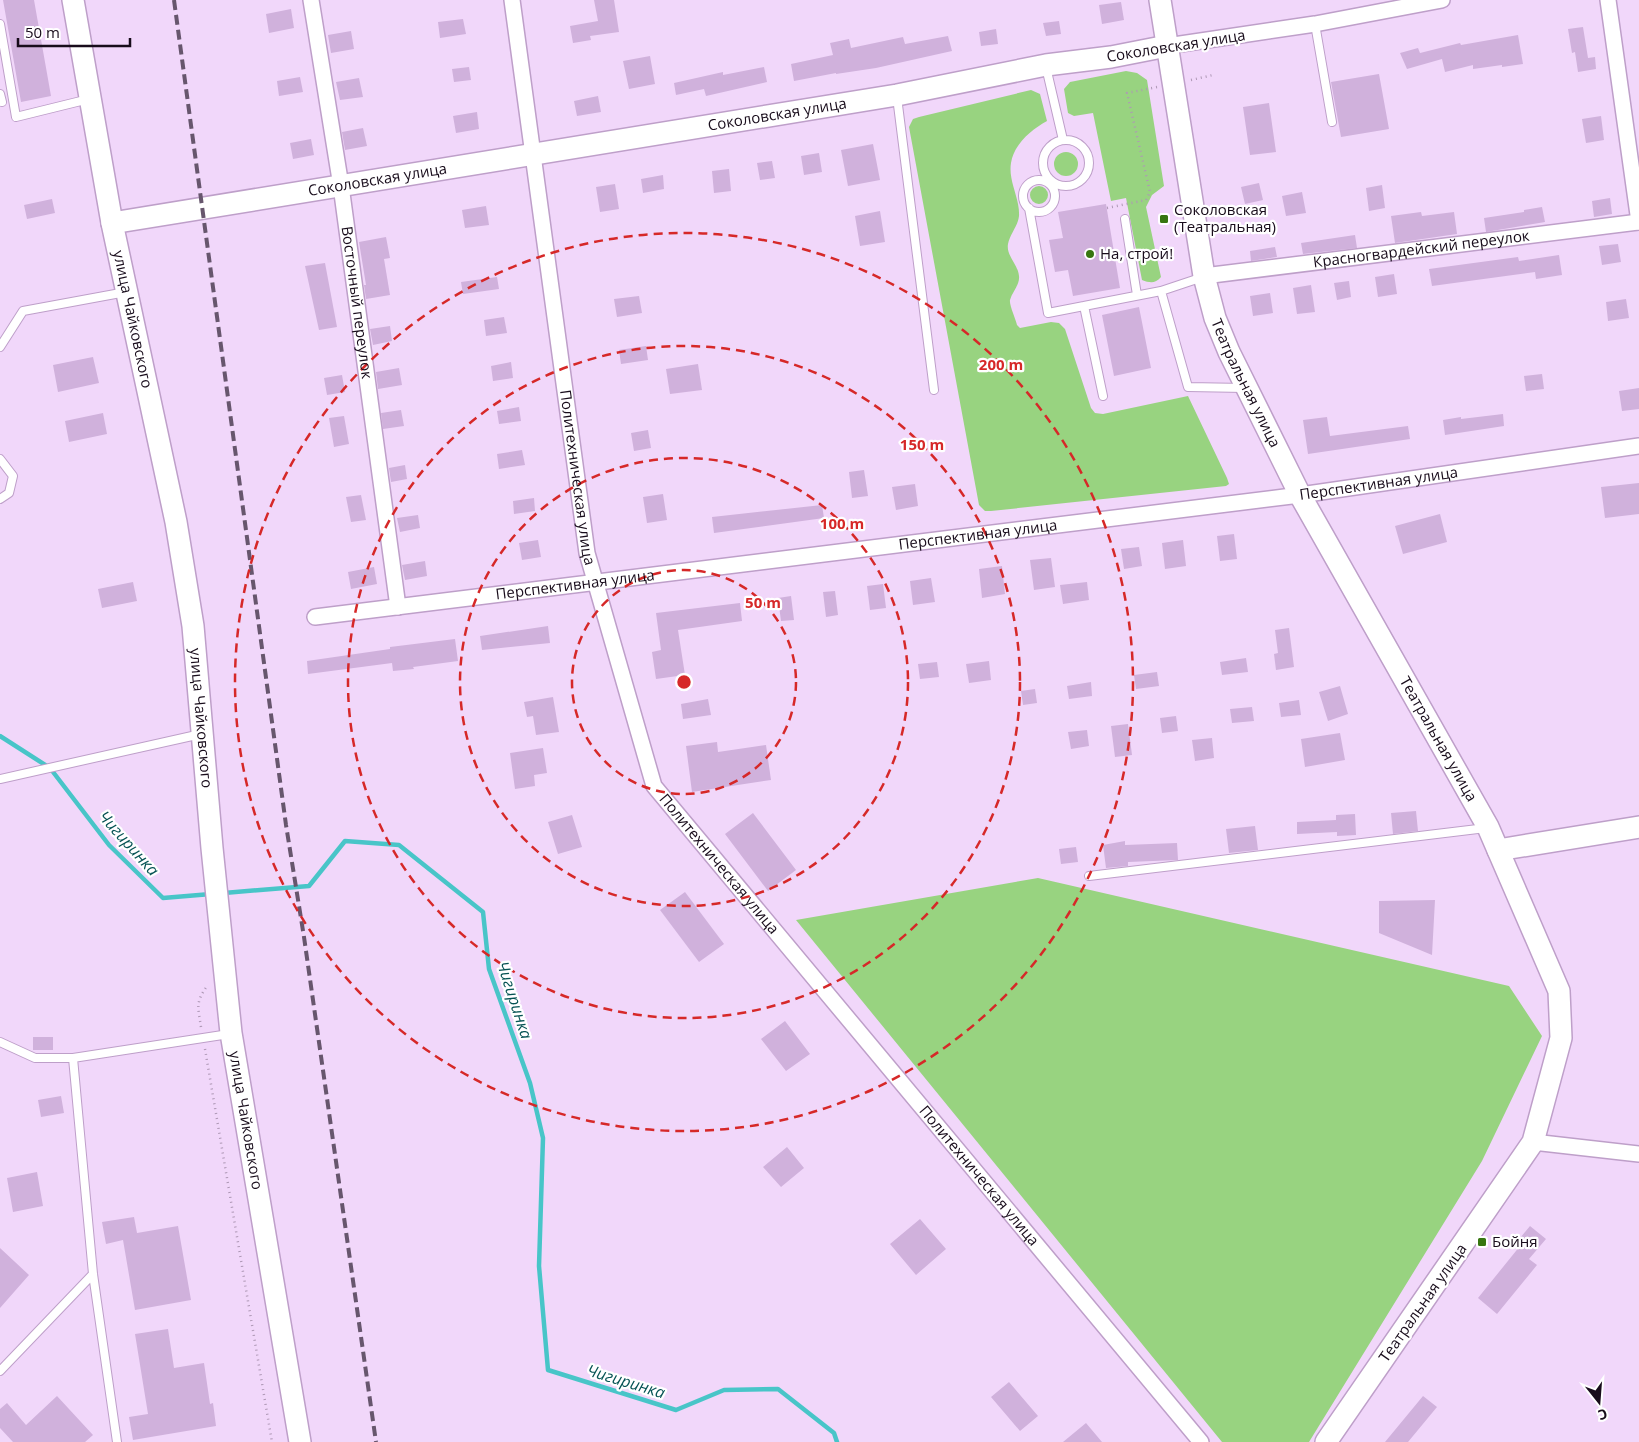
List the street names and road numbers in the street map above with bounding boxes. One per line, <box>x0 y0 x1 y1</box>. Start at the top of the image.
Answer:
street label: Соколовская улица <box>1105 24 1247 66</box>
street label: Соколовская улица <box>706 92 848 135</box>
street label: Соколовская улица <box>306 158 448 200</box>
street label: Восточный переулок <box>338 225 378 380</box>
street label: Красногвардейский переулок <box>1312 225 1531 271</box>
street label: улица Чайковского <box>109 248 158 390</box>
street label: Театральная улица <box>1207 315 1286 451</box>
street label: Политехническая улица <box>556 388 601 567</box>
street label: Перспективная улица <box>1298 461 1459 504</box>
street label: Перспективная улица <box>897 514 1058 554</box>
street label: Перспективная улица <box>494 564 655 604</box>
street label: улица Чайковского <box>186 647 218 789</box>
street label: Театральная улица <box>1396 673 1482 805</box>
street label: Политехническая улица <box>655 789 784 938</box>
street label: улица Чайковского <box>225 1049 268 1191</box>
street label: Политехническая улица <box>915 1101 1044 1249</box>
street label: Театральная улица <box>1374 1239 1471 1366</box>

